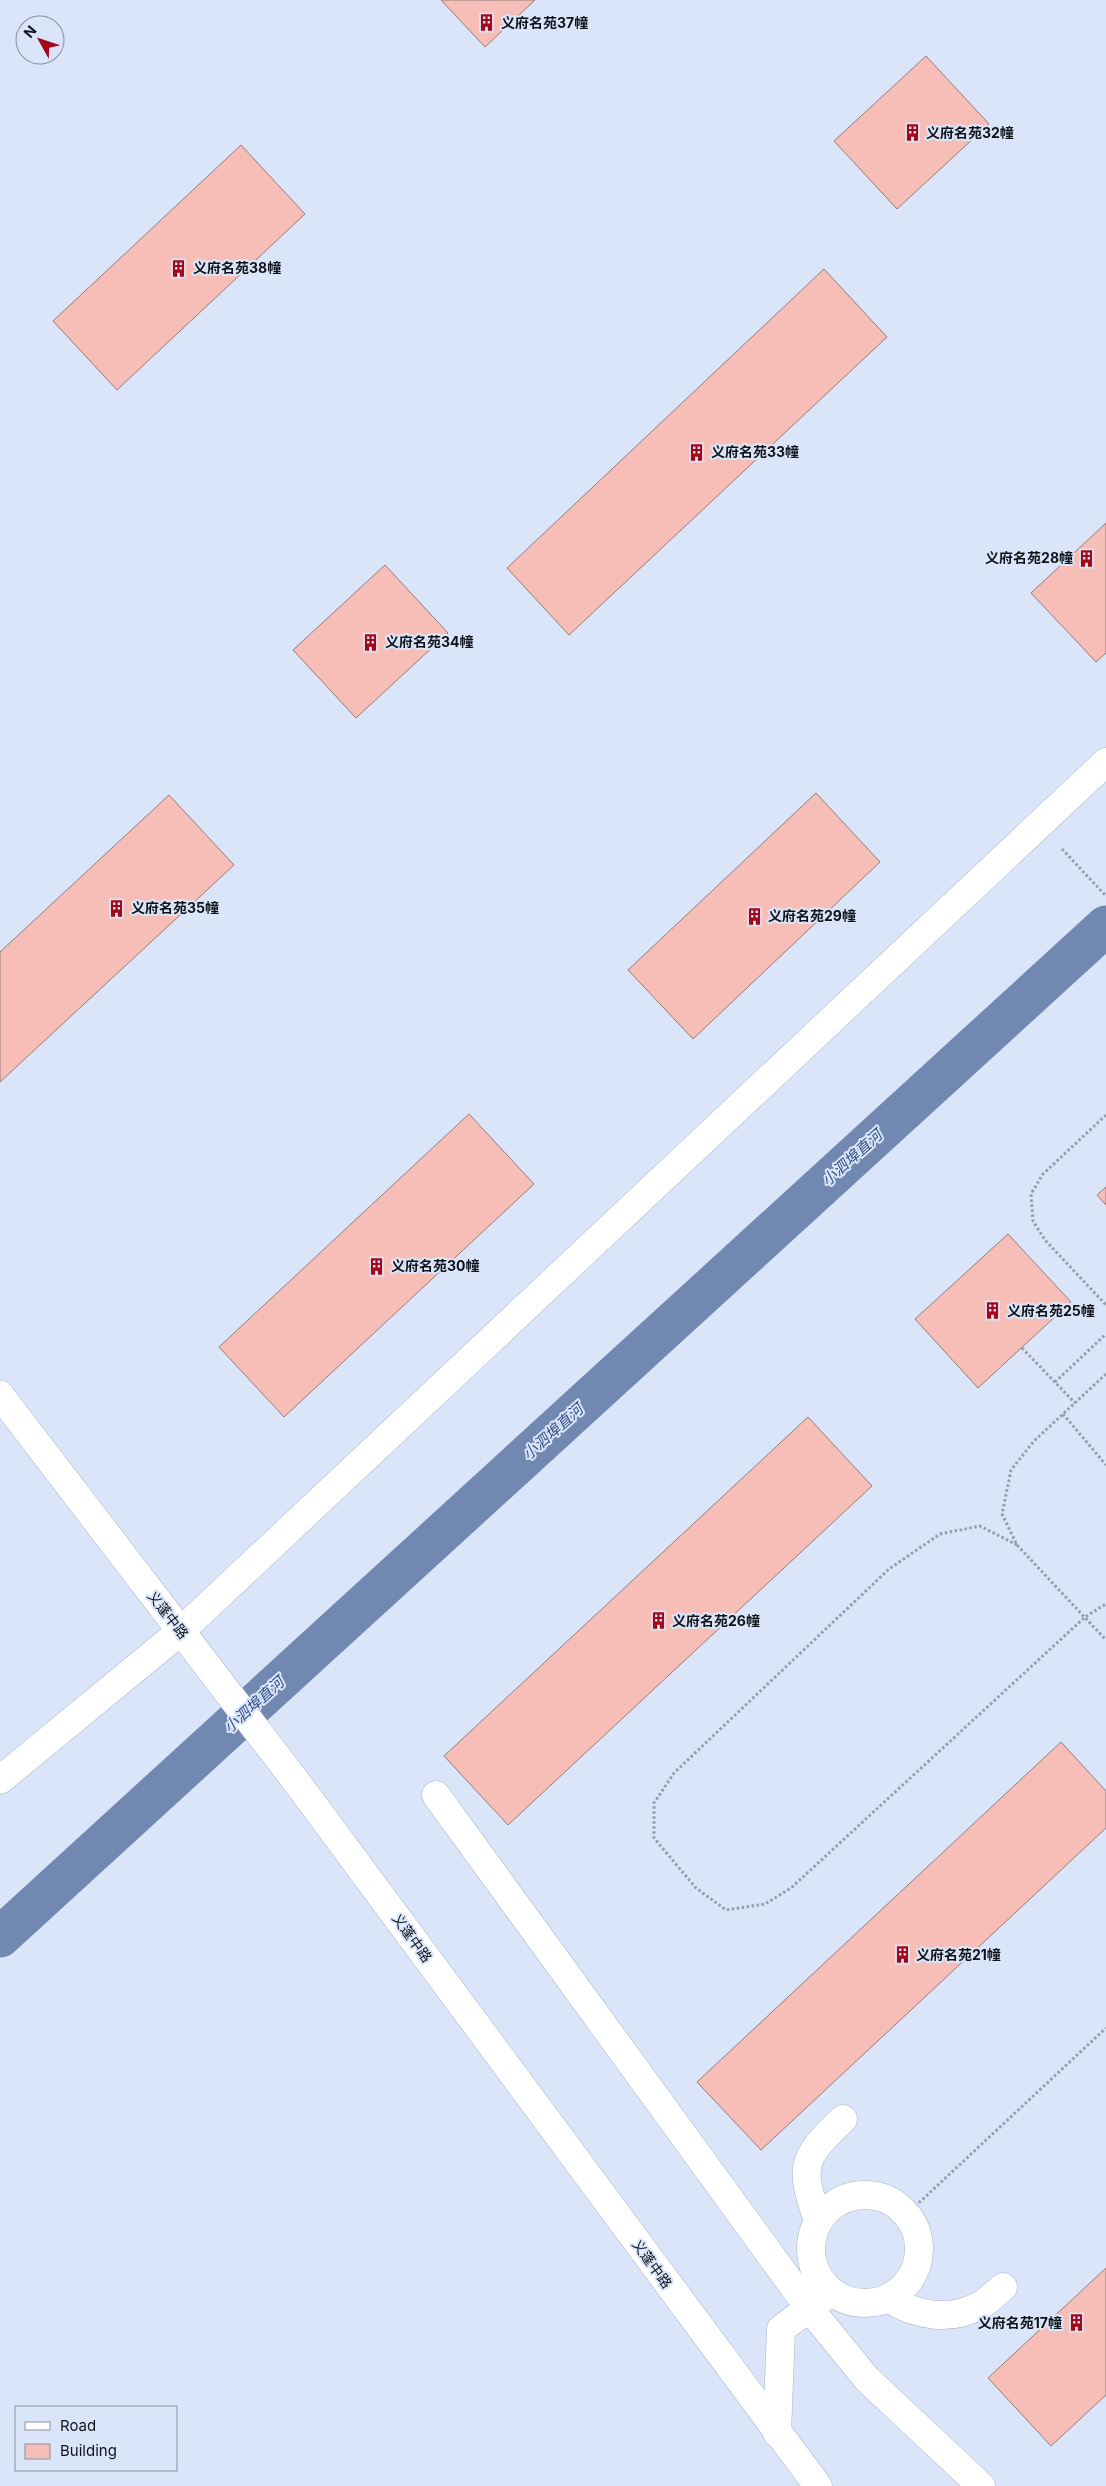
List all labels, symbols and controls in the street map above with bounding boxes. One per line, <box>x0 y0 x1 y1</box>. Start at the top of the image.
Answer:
building icon: 义府名苑37幢 <box>477 13 497 33</box>
place label: 义府名苑37幢 <box>501 14 588 31</box>
north arrow <box>15 15 65 65</box>
text: N <box>20 22 40 41</box>
building icon: 义府名苑32幢 <box>902 123 922 143</box>
place label: 义府名苑32幢 <box>926 124 1014 141</box>
building icon: 义府名苑38幢 <box>169 258 189 278</box>
place label: 义府名苑38幢 <box>193 259 281 276</box>
building icon: 义府名苑33幢 <box>687 442 707 462</box>
place label: 义府名苑33幢 <box>711 443 799 460</box>
building icon: 义府名苑28幢 <box>1077 548 1097 568</box>
place label: 义府名苑28幢 <box>985 549 1073 566</box>
building icon: 义府名苑34幢 <box>361 632 381 652</box>
place label: 义府名苑34幢 <box>385 633 474 650</box>
building icon: 义府名苑35幢 <box>107 898 127 918</box>
place label: 义府名苑35幢 <box>131 899 219 916</box>
building icon: 义府名苑29幢 <box>744 906 764 926</box>
place label: 义府名苑29幢 <box>768 907 856 924</box>
water label: 小泗埠直河 <box>817 1123 888 1190</box>
building icon: 义府名苑30幢 <box>367 1256 387 1276</box>
place label: 义府名苑30幢 <box>391 1257 479 1274</box>
building icon: 义府名苑25幢 <box>983 1301 1003 1321</box>
place label: 义府名苑25幢 <box>1007 1302 1095 1319</box>
water label: 小泗埠直河 <box>518 1397 589 1464</box>
street label: 义蓬中路 <box>144 1587 192 1642</box>
building icon: 义府名苑26幢 <box>648 1611 668 1631</box>
place label: 义府名苑26幢 <box>672 1612 760 1629</box>
water label: 小泗埠直河 <box>219 1670 290 1737</box>
street label: 义蓬中路 <box>389 1910 436 1965</box>
building icon: 义府名苑21幢 <box>892 1945 912 1965</box>
place label: 义府名苑21幢 <box>916 1946 1001 1963</box>
street label: 义蓬中路 <box>629 2236 676 2291</box>
building icon: 义府名苑17幢 <box>1066 2313 1086 2333</box>
place label: 义府名苑17幢 <box>978 2314 1062 2331</box>
legend <box>15 2406 178 2471</box>
text: Road <box>60 2416 96 2435</box>
text: Building <box>60 2441 117 2460</box>

